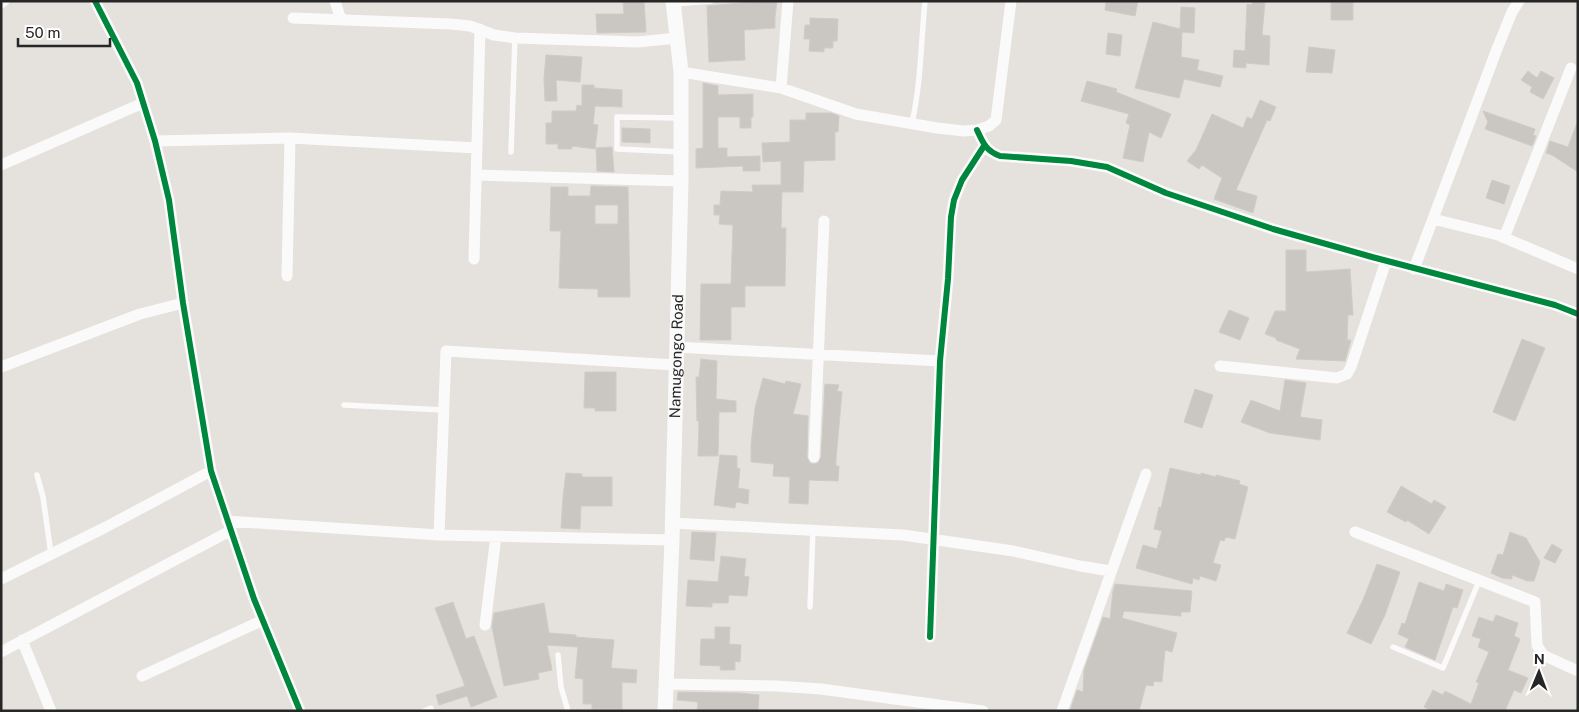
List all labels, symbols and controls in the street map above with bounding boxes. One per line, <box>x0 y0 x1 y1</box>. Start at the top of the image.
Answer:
scale bar <box>18 15 110 47</box>
text: 50 m <box>25 24 60 41</box>
street label: Namugongo Road <box>666 294 686 418</box>
north arrow <box>1514 647 1564 697</box>
text: N <box>1534 651 1545 667</box>

